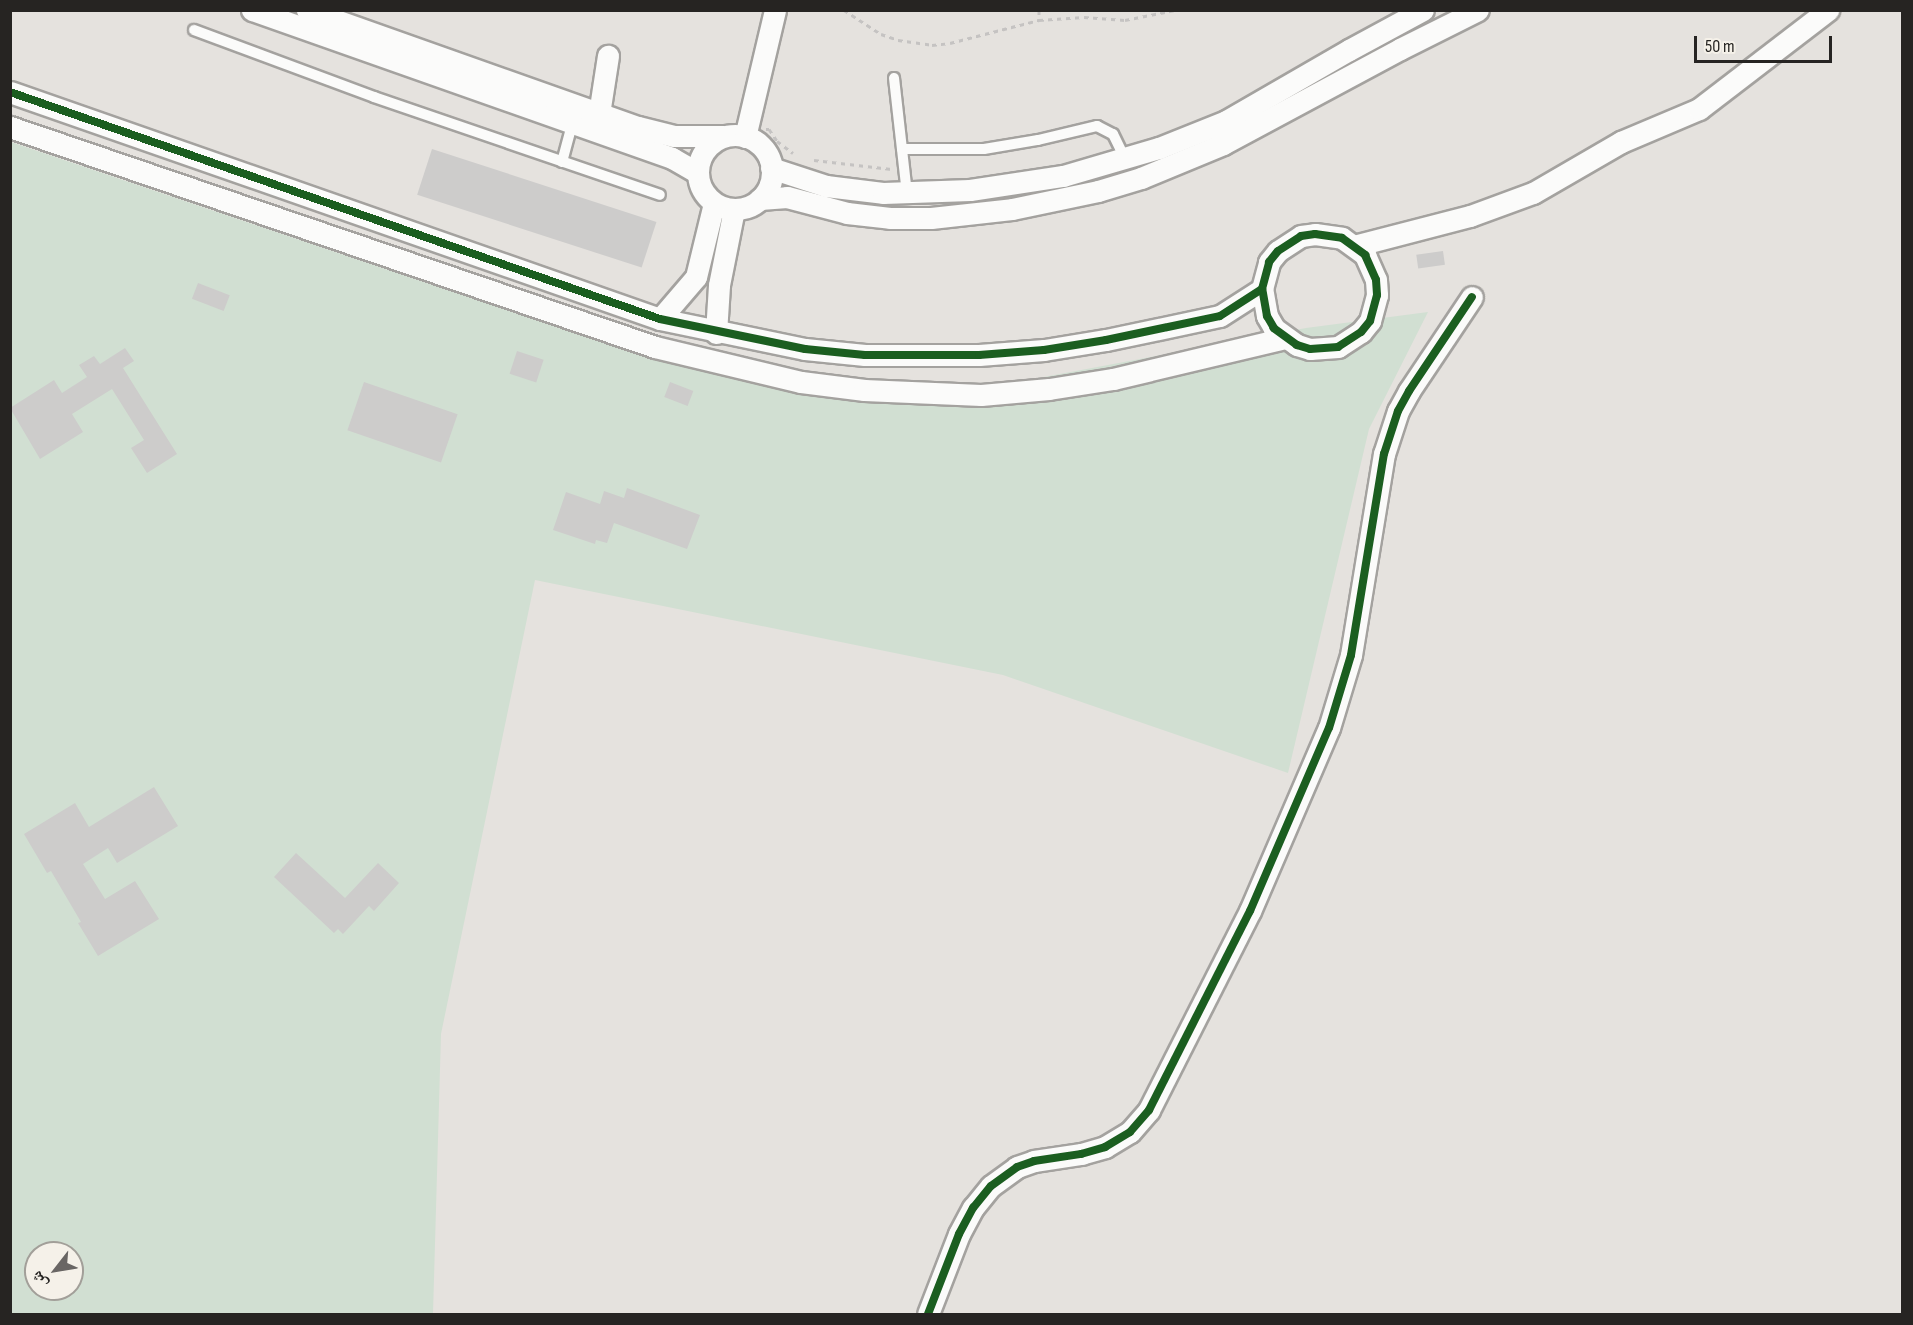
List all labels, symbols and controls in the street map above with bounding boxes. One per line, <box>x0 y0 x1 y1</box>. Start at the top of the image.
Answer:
scale bar <box>1697 24 1835 62</box>
text: 50 m <box>1705 36 1735 57</box>
north arrow <box>24 1241 84 1301</box>
text: ش <box>27 1267 52 1292</box>

